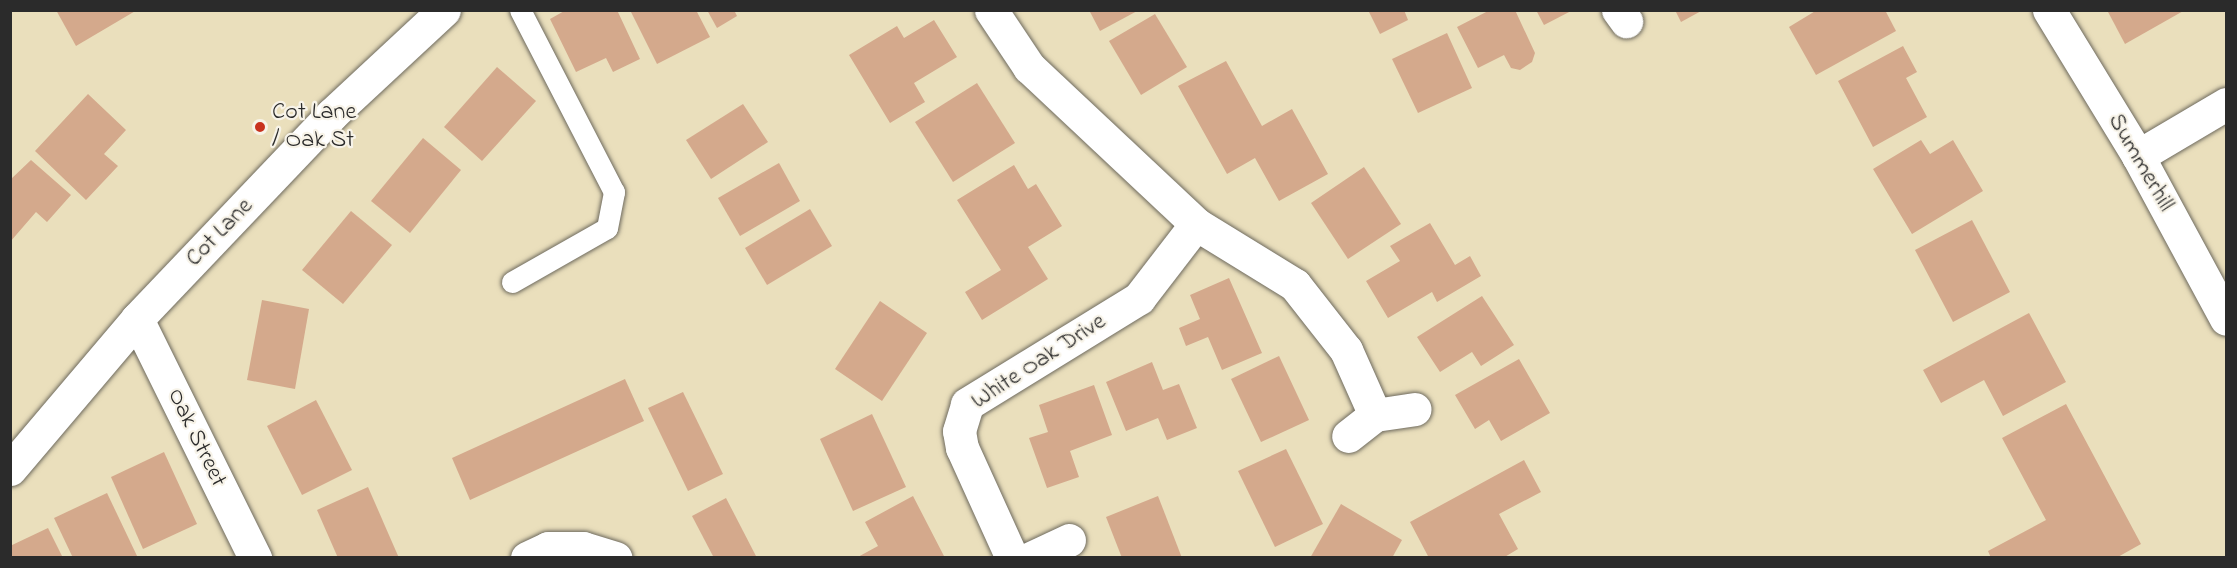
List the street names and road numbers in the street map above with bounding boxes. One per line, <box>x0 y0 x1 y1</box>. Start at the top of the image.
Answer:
street label: Summerhill <box>2100 109 2180 217</box>
street label: Cot Lane <box>180 193 260 273</box>
street label: White Oak Drive <box>966 308 1112 416</box>
street label: Oak Street <box>160 384 232 492</box>

